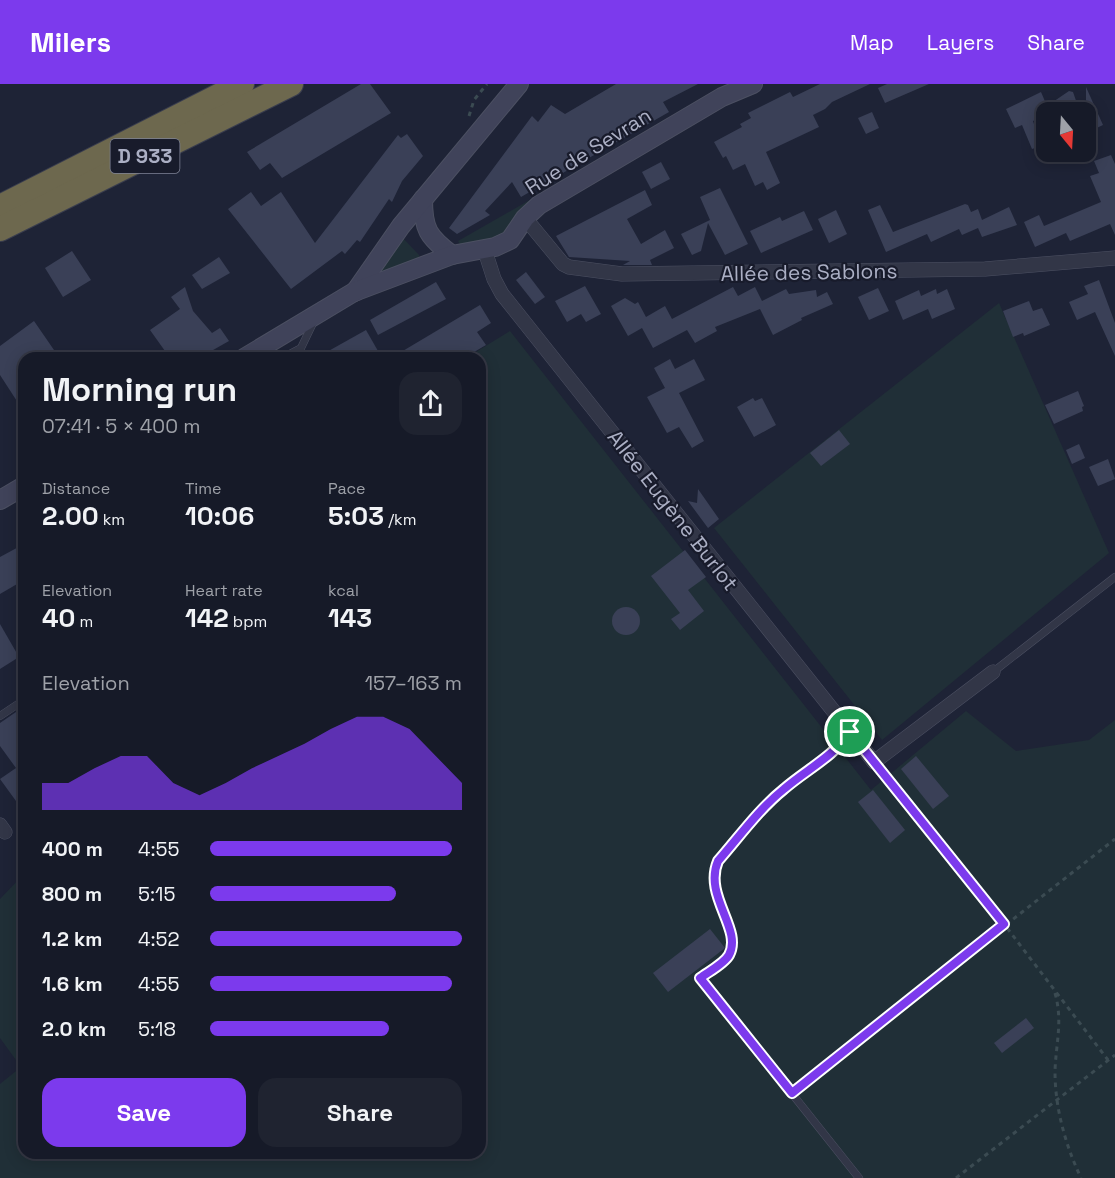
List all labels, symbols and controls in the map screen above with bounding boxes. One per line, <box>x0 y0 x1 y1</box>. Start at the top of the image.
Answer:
text: Milers <box>30 24 111 60</box>
text: Map <box>850 29 894 56</box>
text: Layers <box>927 29 994 56</box>
text: Share <box>1027 29 1085 56</box>
street label: Rue de Sevran <box>520 101 656 201</box>
north arrow <box>1036 102 1096 162</box>
map controls <box>1036 102 1096 162</box>
road number: D 933 <box>110 139 180 173</box>
street label: Allée des Sablons <box>720 257 898 287</box>
text: Morning run <box>42 369 237 411</box>
button: share <box>399 372 462 435</box>
text: 07:41 · 5 × 400 m <box>42 413 200 439</box>
street label: Allée Eugène Burlot <box>602 424 744 596</box>
text: Distance <box>42 478 110 499</box>
text: Time <box>185 478 221 499</box>
text: Pace <box>328 478 365 499</box>
text: 2.00 <box>42 499 99 533</box>
text: 10:06 <box>185 499 254 533</box>
text: 5:03 <box>328 499 384 533</box>
text: km <box>99 509 125 530</box>
text: /km <box>384 509 416 530</box>
text: Elevation <box>42 580 112 601</box>
text: Heart rate <box>185 580 263 601</box>
text: kcal <box>328 580 359 601</box>
text: 40 <box>42 601 75 635</box>
text: 142 <box>185 601 229 635</box>
text: 143 <box>328 601 372 635</box>
text: m <box>75 611 93 632</box>
text: bpm <box>229 611 267 632</box>
text: Elevation <box>42 670 130 696</box>
text: 157–163 m <box>365 670 462 696</box>
pin <box>824 706 875 757</box>
icon: arrive <box>833 715 866 748</box>
text: 400 m <box>42 836 103 862</box>
text: 4:55 <box>138 836 180 862</box>
text: 800 m <box>42 881 102 907</box>
text: 5:15 <box>138 881 175 907</box>
text: 1.2 km <box>42 926 102 952</box>
text: 4:52 <box>138 926 179 952</box>
text: 1.6 km <box>42 971 103 997</box>
text: 4:55 <box>138 971 180 997</box>
text: 2.0 km <box>42 1016 106 1042</box>
text: 5:18 <box>138 1016 176 1042</box>
button: Save <box>42 1078 246 1147</box>
button: Share <box>258 1078 462 1147</box>

